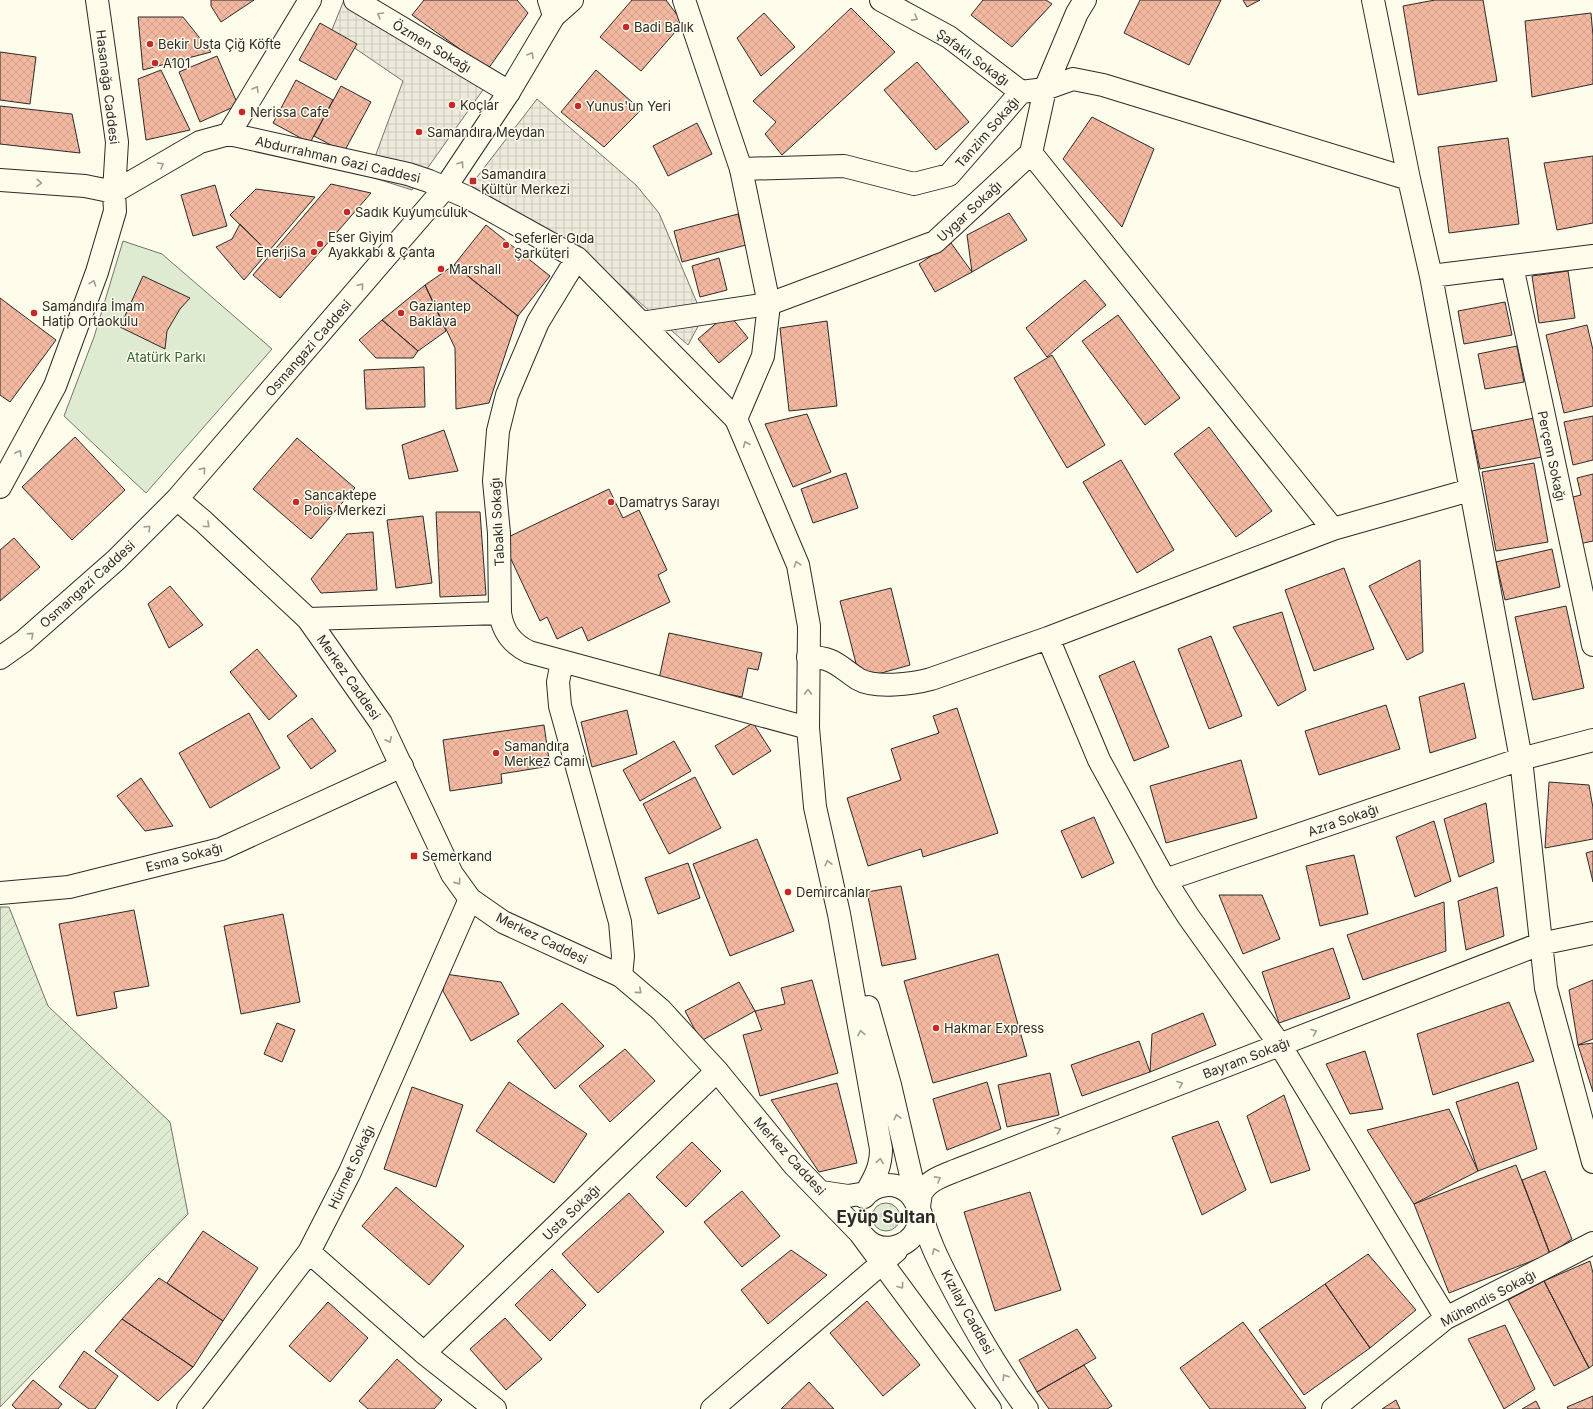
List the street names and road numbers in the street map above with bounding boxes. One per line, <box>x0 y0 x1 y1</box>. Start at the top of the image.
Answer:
street label: Özmen Sokağı <box>390 16 474 76</box>
street label: Şafaklı Sokağı <box>933 25 1013 89</box>
street label: Hasanağa Caddesi <box>93 29 123 145</box>
street label: Tanzim Sokağı <box>952 93 1022 171</box>
street label: Abdurrahman Gazi Caddesi <box>254 132 422 186</box>
street label: Uygar Sokağı <box>933 177 1005 245</box>
street label: Osmangazi Caddesi <box>262 296 354 400</box>
street label: Perçem Sokağı <box>1535 409 1569 503</box>
street label: Tabaklı Sokağı <box>487 477 507 567</box>
street label: Osmangazi Caddesi <box>36 537 138 631</box>
street label: Merkez Caddesi <box>314 632 384 722</box>
street label: Azra Sokağı <box>1306 800 1380 840</box>
street label: Esma Sokağı <box>144 839 224 875</box>
street label: Merkez Caddesi <box>494 909 590 967</box>
street label: Bayram Sokağı <box>1200 1034 1292 1082</box>
street label: Merkez Caddesi <box>751 1114 829 1198</box>
street label: Hürmet Sokağı <box>325 1122 377 1212</box>
street label: Usta Sokağı <box>539 1181 603 1243</box>
street label: Mühendis Sokağı <box>1438 1266 1538 1330</box>
street label: Kızılay Caddesi <box>938 1267 998 1357</box>

